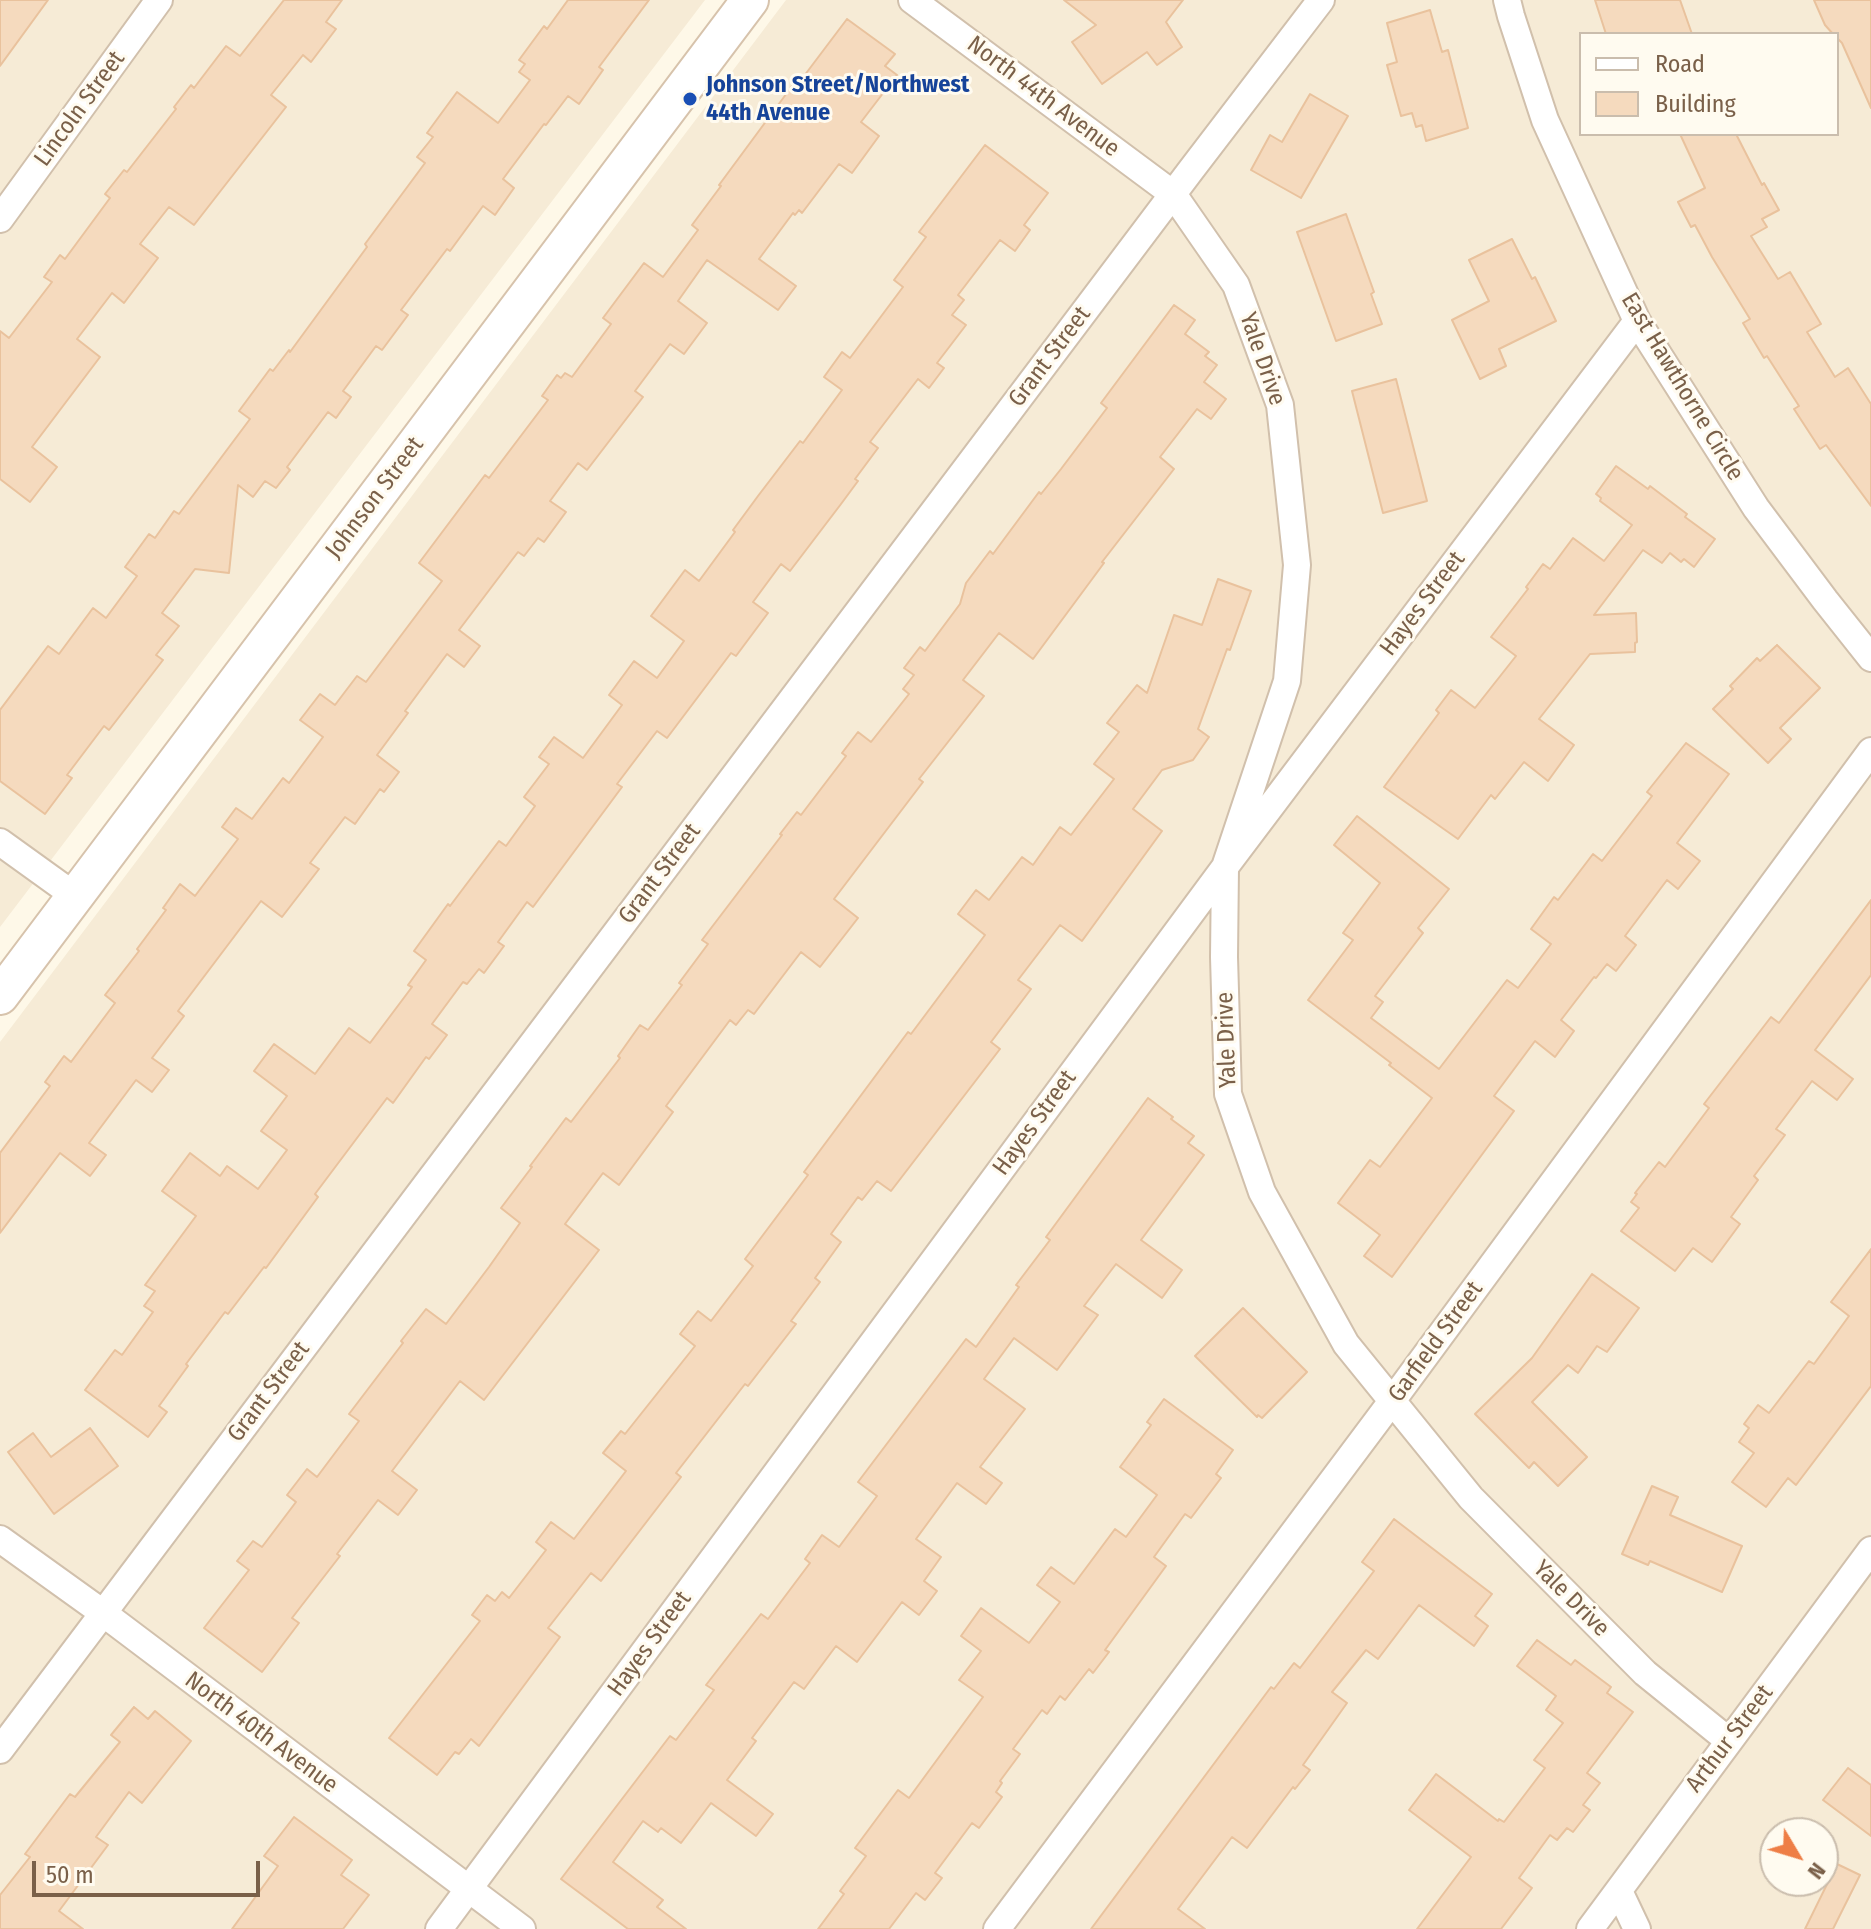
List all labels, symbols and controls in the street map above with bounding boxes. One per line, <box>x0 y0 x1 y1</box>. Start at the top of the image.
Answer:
street label: North 44th Avenue <box>961 30 1125 164</box>
legend <box>1579 32 1839 136</box>
street label: Lincoln Street <box>29 46 131 172</box>
text: Road <box>1655 50 1705 78</box>
place label: Johnson Street/Northwest 44th Avenue <box>706 71 969 127</box>
marker: Johnson Street/Northwest 44th Avenue <box>681 90 699 108</box>
text: Building <box>1655 90 1736 118</box>
street label: East Hawthorne Circle <box>1615 288 1749 486</box>
street label: Grant Street <box>1003 301 1097 413</box>
street label: Yale Drive <box>1233 309 1291 409</box>
street label: Johnson Street <box>320 432 430 564</box>
street label: Hayes Street <box>1374 546 1472 662</box>
street label: Grant Street <box>613 818 707 930</box>
street label: Yale Drive <box>1211 991 1243 1089</box>
street label: Hayes Street <box>987 1065 1083 1181</box>
street label: Garfield Street <box>1383 1276 1489 1408</box>
street label: Grant Street <box>222 1336 316 1448</box>
street label: Yale Drive <box>1527 1555 1615 1643</box>
street label: Hayes Street <box>602 1586 698 1702</box>
street label: North 40th Avenue <box>179 1666 343 1800</box>
street label: Arthur Street <box>1680 1680 1780 1798</box>
north arrow <box>1759 1817 1839 1897</box>
scale bar <box>36 1845 264 1895</box>
text: N <box>1802 1857 1831 1884</box>
text: 50 m <box>46 1861 94 1889</box>

